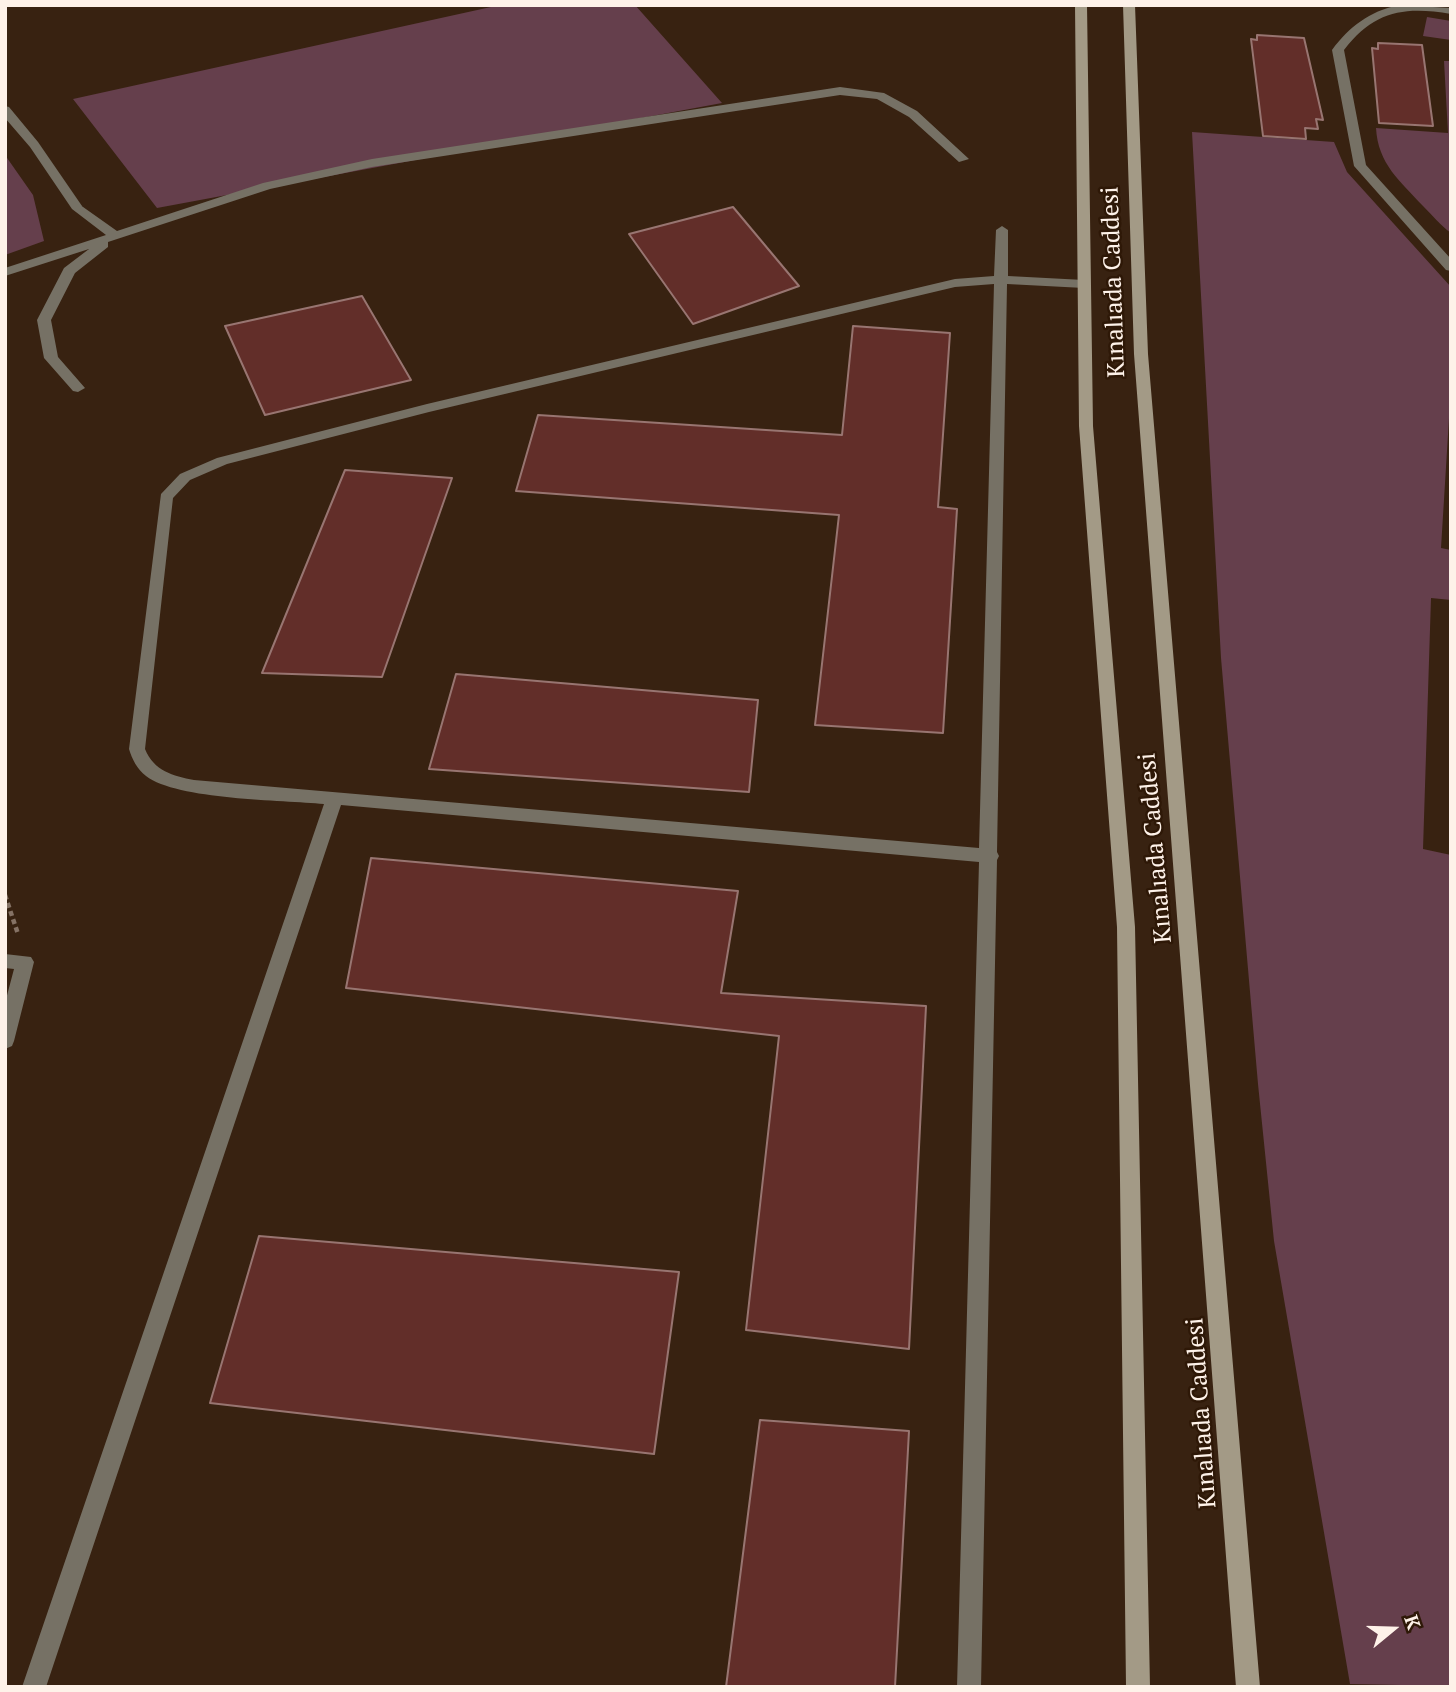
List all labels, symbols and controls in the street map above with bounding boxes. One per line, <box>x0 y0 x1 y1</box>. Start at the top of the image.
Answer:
street label: Kınalıada Caddesi <box>1096 186 1132 378</box>
street label: Kınalıada Caddesi <box>1133 752 1179 944</box>
street label: Kınalıada Caddesi <box>1181 1317 1223 1509</box>
north arrow <box>1358 1594 1428 1664</box>
text: K <box>1399 1612 1427 1632</box>

